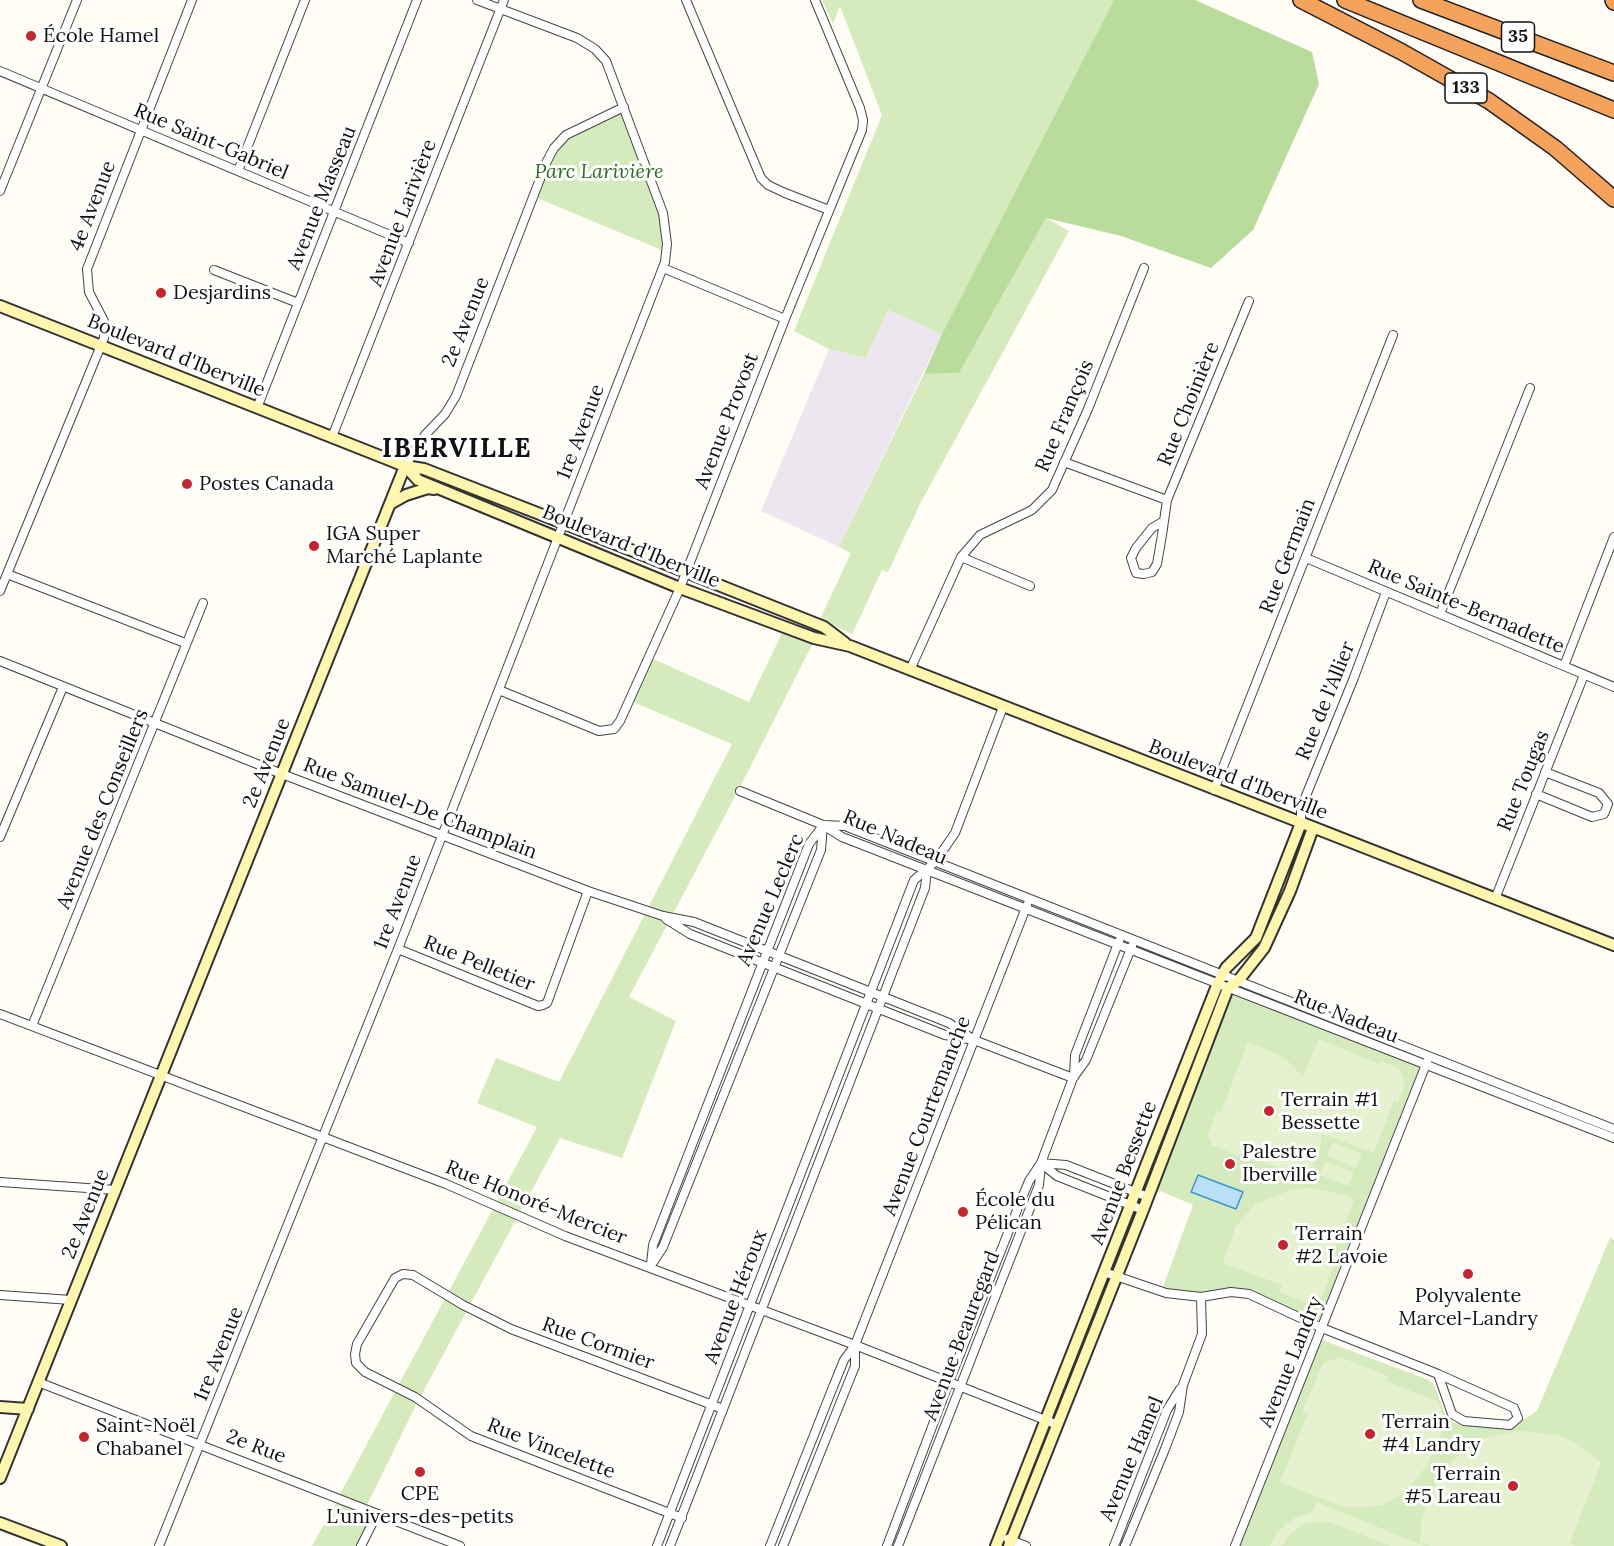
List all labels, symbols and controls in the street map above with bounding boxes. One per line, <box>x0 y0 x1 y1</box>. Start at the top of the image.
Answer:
road number: 35 <box>1502 22 1534 52</box>
place label: École Hamel <box>43 24 159 48</box>
marker: École Hamel <box>24 29 38 43</box>
road number: 133 <box>1445 73 1487 103</box>
street label: Rue Saint-Gabriel <box>130 99 292 185</box>
street label: Avenue Masseau <box>282 122 362 274</box>
street label: Avenue Larivière <box>364 136 442 290</box>
street label: 4e Avenue <box>65 157 121 255</box>
park label: Parc Larivière <box>534 160 664 184</box>
street label: 2e Avenue <box>437 274 495 370</box>
place label: Desjardins <box>173 281 271 305</box>
marker: Desjardins <box>154 286 168 300</box>
street label: Boulevard d'Iberville <box>84 309 268 403</box>
street label: Rue Choinière <box>1153 338 1225 470</box>
street label: Avenue Provost <box>690 349 764 493</box>
street label: Rue François <box>1031 356 1099 476</box>
street label: 1re Avenue <box>552 381 610 483</box>
district label: IBERVILLE <box>382 434 532 466</box>
place label: Postes Canada <box>199 472 334 496</box>
marker: Postes Canada <box>180 477 194 491</box>
street label: Rue Germain <box>1255 495 1321 617</box>
street label: Boulevard d'Iberville <box>539 500 723 594</box>
place label: IGA Super Marché Laplante <box>326 522 482 569</box>
marker: IGA Super Marché Laplante <box>307 539 321 553</box>
street label: Rue Sainte-Bernadette <box>1364 555 1568 659</box>
street label: Rue de l'Allier <box>1291 638 1361 764</box>
street label: Avenue des Conseillers <box>52 705 154 913</box>
street label: 2e Avenue <box>238 715 296 811</box>
street label: Rue Tougas <box>1493 727 1555 835</box>
street label: Boulevard d'Iberville <box>1145 735 1331 825</box>
street label: Rue Samuel-De Champlain <box>300 753 540 865</box>
street label: Rue Nadeau <box>839 805 951 871</box>
street label: Avenue Leclerc <box>732 830 810 970</box>
street label: 1re Avenue <box>369 851 427 953</box>
street label: Rue Pelletier <box>420 931 538 997</box>
street label: Rue Nadeau <box>1290 985 1402 1049</box>
street label: Avenue Courtemanche <box>878 1013 976 1219</box>
place label: Terrain #1 Bessette <box>1281 1088 1378 1135</box>
street label: Avenue Bessette <box>1086 1098 1162 1248</box>
marker: Terrain #1 Bessette <box>1262 1104 1276 1118</box>
place label: Palestre Iberville <box>1242 1140 1317 1187</box>
street label: Rue Honoré-Mercier <box>442 1156 630 1250</box>
marker: Palestre Iberville <box>1223 1157 1237 1171</box>
street label: 2e Avenue <box>57 1166 115 1262</box>
place label: École du Pélican <box>975 1188 1055 1235</box>
marker: École du Pélican <box>956 1205 970 1219</box>
place label: Terrain #2 Lavoie <box>1295 1222 1388 1269</box>
street label: Avenue Héroux <box>699 1226 773 1368</box>
marker: Terrain #2 Lavoie <box>1276 1238 1290 1252</box>
street label: Avenue Beauregard <box>919 1248 1005 1424</box>
marker: Polyvalente Marcel-Landry <box>1461 1267 1475 1281</box>
place label: Polyvalente Marcel-Landry <box>1398 1284 1538 1331</box>
street label: Avenue Landry <box>1254 1293 1328 1431</box>
street label: 1re Avenue <box>189 1303 249 1405</box>
street label: Rue Cormier <box>538 1313 658 1375</box>
street label: Avenue Hamel <box>1095 1393 1169 1525</box>
place label: Terrain #4 Landry <box>1382 1410 1481 1457</box>
place label: Saint-Noël Chabanel <box>96 1414 195 1461</box>
street label: Rue Vincelette <box>484 1414 618 1484</box>
street label: 2e Rue <box>223 1425 289 1469</box>
marker: Terrain #4 Landry <box>1363 1427 1377 1441</box>
marker: Saint-Noël Chabanel <box>77 1430 91 1444</box>
place label: Terrain #5 Lareau <box>1404 1462 1501 1509</box>
marker: CPE L'univers-des-petits <box>413 1465 427 1479</box>
marker: Terrain #5 Lareau <box>1506 1479 1520 1493</box>
place label: CPE L'univers-des-petits <box>326 1482 514 1529</box>

